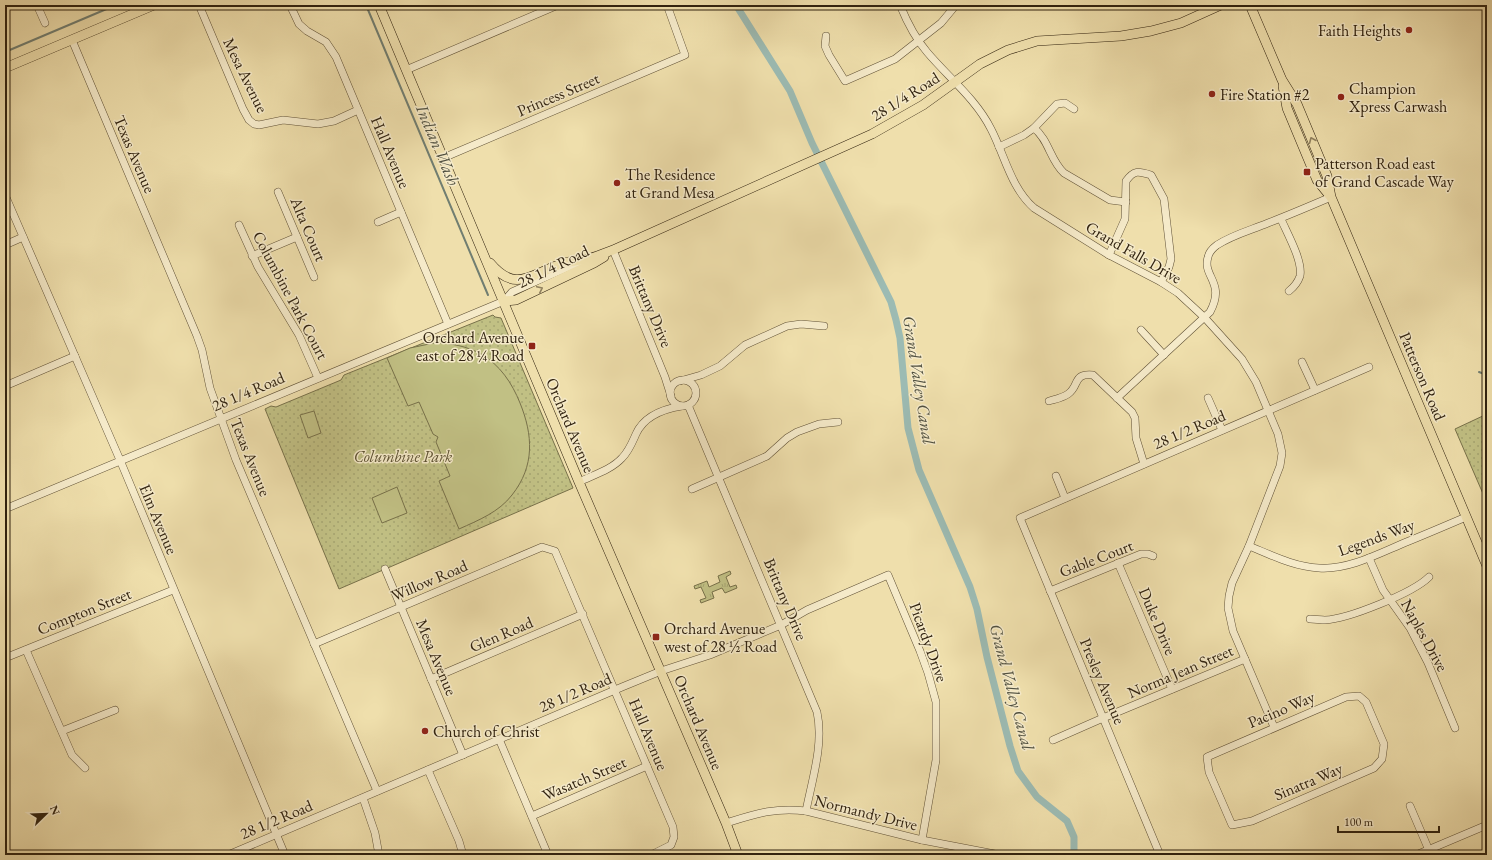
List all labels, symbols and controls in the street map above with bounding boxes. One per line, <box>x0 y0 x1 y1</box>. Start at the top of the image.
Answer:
place label: Faith Heights <box>1318 20 1401 41</box>
marker: Faith Heights <box>1404 25 1414 35</box>
street label: Mesa Avenue <box>218 34 273 116</box>
street label: 28 1/4 Road <box>867 67 944 126</box>
street label: Princess Street <box>514 68 603 121</box>
place label: Champion Xpress Carwash <box>1348 78 1447 117</box>
place label: Fire Station #2 <box>1220 84 1310 105</box>
marker: Fire Station #2 <box>1207 89 1217 99</box>
marker: Champion Xpress Carwash <box>1336 92 1346 102</box>
water label: Indian Wash <box>411 100 465 190</box>
street label: Texas Avenue <box>109 112 160 196</box>
street label: Hall Avenue <box>366 113 415 191</box>
one-way arrow <box>1309 136 1317 143</box>
place label: Patterson Road east of Grand Cascade Way <box>1315 153 1455 192</box>
place label: The Residence at Grand Mesa <box>625 164 715 203</box>
marker: Patterson Road east of Grand Cascade Way <box>1302 167 1312 177</box>
marker: The Residence at Grand Mesa <box>612 178 622 188</box>
street label: Alta Court <box>285 193 331 264</box>
street label: Grand Falls Drive <box>1082 216 1186 288</box>
street label: Columbine Park Court <box>248 227 333 363</box>
street label: 28 1/4 Road <box>514 240 593 293</box>
street label: Brittany Drive <box>624 262 677 350</box>
one-way arrow <box>536 286 543 294</box>
water label: Grand Valley Canal <box>898 314 940 447</box>
place label: Orchard Avenue east of 28 ¼ Road <box>416 327 525 366</box>
street label: Patterson Road <box>1394 329 1451 425</box>
marker: Orchard Avenue east of 28 ¼ Road <box>527 341 537 351</box>
street label: 28 1/4 Road <box>209 366 289 416</box>
street label: Orchard Avenue <box>541 374 600 476</box>
street label: 28 1/2 Road <box>1150 404 1230 454</box>
street label: Texas Avenue <box>225 415 276 499</box>
park label: Columbine Park <box>354 446 453 467</box>
street label: Elm Avenue <box>134 481 183 558</box>
street label: Legends Way <box>1335 514 1418 561</box>
street label: Gable Court <box>1056 535 1136 582</box>
street label: Willow Road <box>388 555 472 606</box>
street label: Brittany Drive <box>759 555 812 643</box>
street label: Compton Street <box>34 583 134 640</box>
street label: Duke Drive <box>1134 584 1181 658</box>
street label: Naples Drive <box>1396 595 1453 675</box>
street label: Picardy Drive <box>904 599 953 685</box>
street label: Glen Road <box>466 611 537 657</box>
street label: Mesa Avenue <box>411 616 462 699</box>
place label: Orchard Avenue west of 28 ½ Road <box>664 618 778 657</box>
water label: Grand Valley Canal <box>985 621 1040 754</box>
marker: Orchard Avenue west of 28 ½ Road <box>651 632 661 642</box>
street label: Presley Avenue <box>1075 635 1130 728</box>
street label: Norma Jean Street <box>1124 640 1236 703</box>
street label: 28 1/2 Road <box>536 667 616 717</box>
street label: Orchard Avenue <box>669 671 728 773</box>
street label: Pacino Way <box>1245 686 1319 733</box>
street label: Hall Avenue <box>624 695 673 773</box>
place label: Church of Christ <box>433 721 540 742</box>
marker: Church of Christ <box>420 726 430 736</box>
street label: Wasatch Street <box>539 751 629 806</box>
street label: Sinatra Way <box>1271 757 1347 805</box>
street label: Normandy Drive <box>812 790 920 835</box>
north arrow <box>26 794 66 834</box>
street label: 28 1/2 Road <box>237 794 317 844</box>
text: N <box>47 803 63 817</box>
scale bar <box>1338 808 1439 834</box>
text: 100 m <box>1344 814 1374 830</box>

